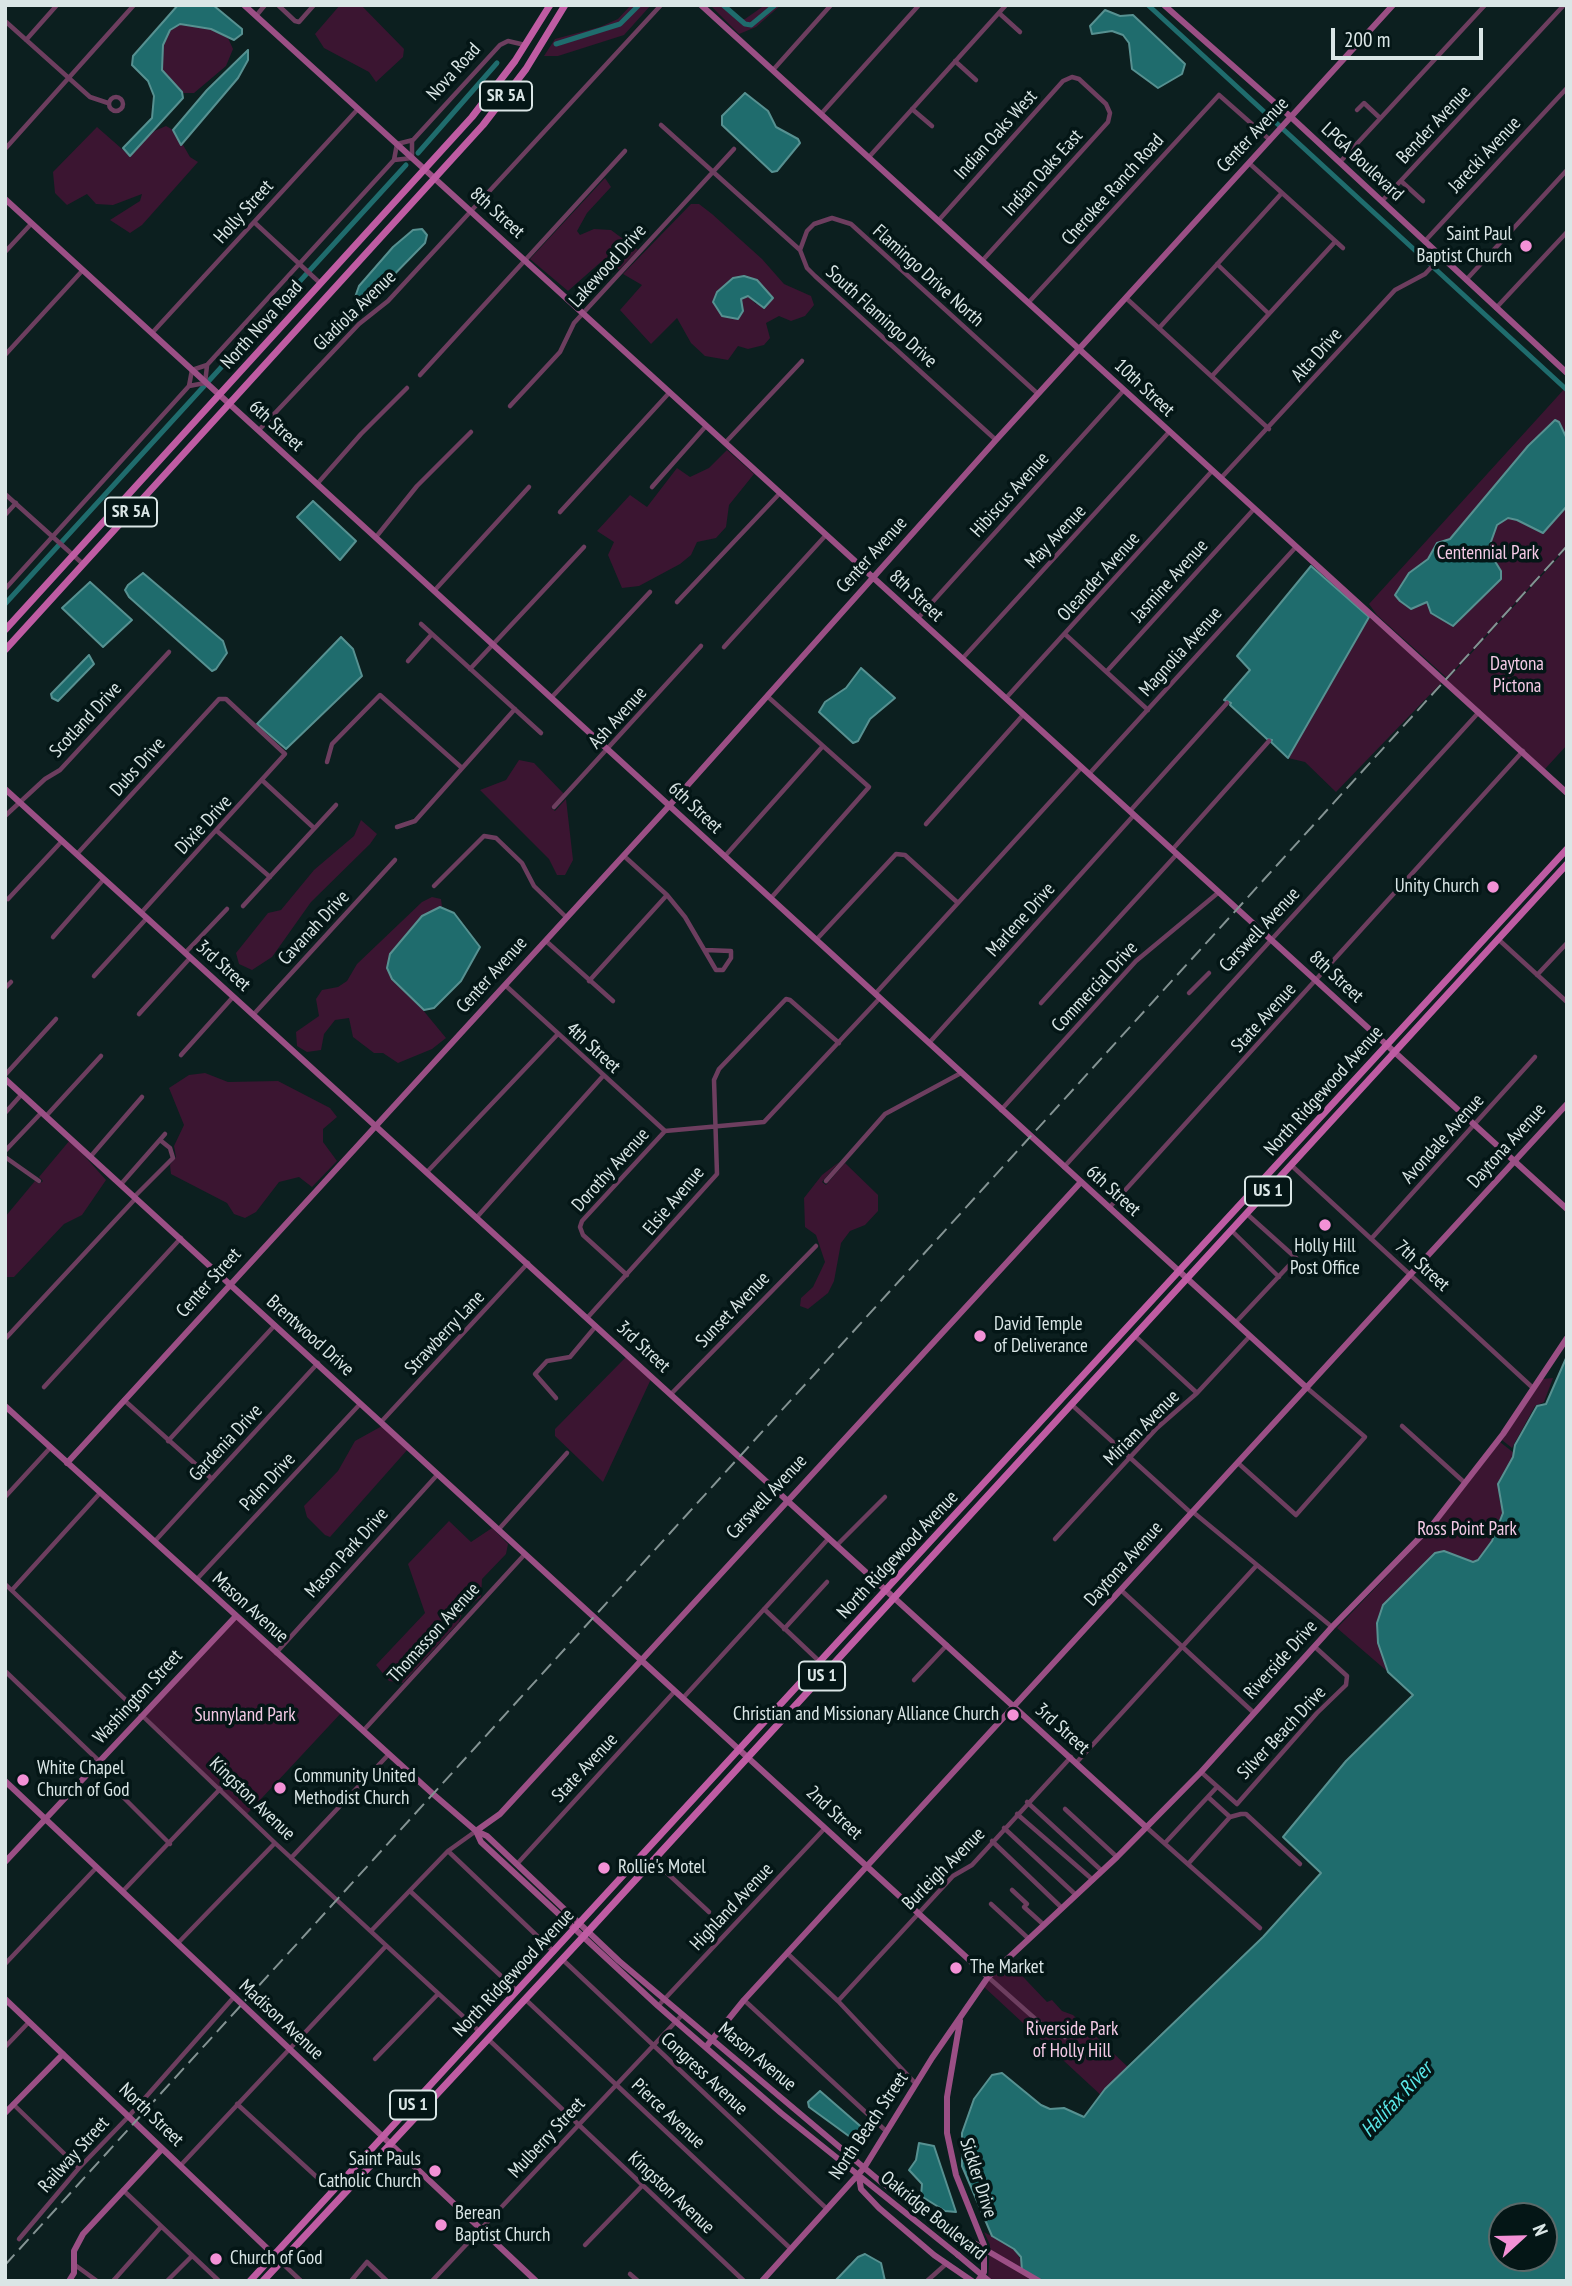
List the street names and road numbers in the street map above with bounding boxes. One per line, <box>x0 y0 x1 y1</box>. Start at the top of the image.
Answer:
street label: Nova Road <box>422 38 486 106</box>
street label: Bender Avenue <box>1392 81 1476 169</box>
road number: SR 5A <box>480 82 532 110</box>
street label: Indian Oaks West <box>950 86 1042 184</box>
street label: Center Avenue <box>1212 93 1294 177</box>
street label: Jarecki Avenue <box>1444 112 1526 198</box>
street label: LPGA Boulevard <box>1316 118 1408 206</box>
street label: Indian Oaks East <box>998 125 1088 221</box>
street label: Cherokee Ranch Road <box>1057 130 1169 250</box>
street label: Holly Street <box>210 175 278 249</box>
street label: 8th Street <box>465 183 529 243</box>
street label: Lakewood Drive <box>565 220 651 312</box>
street label: Flamingo Drive North <box>868 220 988 332</box>
street label: South Flamingo Drive <box>821 261 941 373</box>
street label: Gladiola Avenue <box>309 266 401 356</box>
street label: North Nova Road <box>216 276 308 374</box>
street label: Alta Drive <box>1287 323 1347 387</box>
street label: 10th Street <box>1109 354 1179 422</box>
street label: 6th Street <box>244 396 308 456</box>
street label: Hibiscus Avenue <box>966 448 1054 542</box>
road number: SR 5A <box>105 498 157 526</box>
street label: May Avenue <box>1021 500 1091 574</box>
street label: Center Avenue <box>832 512 912 598</box>
street label: Oleander Avenue <box>1053 528 1145 626</box>
street label: Jasmine Avenue <box>1127 535 1213 627</box>
street label: 8th Street <box>884 565 948 627</box>
street label: Magnolia Avenue <box>1135 602 1227 702</box>
street label: Scotland Drive <box>45 677 127 763</box>
street label: Ash Avenue <box>584 682 652 754</box>
street label: Dubs Drive <box>106 733 170 801</box>
street label: 6th Street <box>663 777 727 839</box>
street label: Dixie Drive <box>171 791 237 859</box>
street label: Marlene Drive <box>982 878 1060 962</box>
street label: Carswell Avenue <box>1215 883 1305 977</box>
street label: Cavanah Drive <box>274 886 354 970</box>
street label: Center Avenue <box>452 932 532 1018</box>
street label: 3rd Street <box>191 936 255 996</box>
street label: Commercial Drive <box>1047 937 1143 1037</box>
street label: 8th Street <box>1304 946 1368 1008</box>
street label: State Avenue <box>1227 978 1301 1058</box>
street label: 4th Street <box>561 1018 625 1078</box>
street label: North Ridgewood Avenue <box>1260 1021 1388 1161</box>
street label: Avondale Avenue <box>1397 1090 1489 1188</box>
street label: Daytona Avenue <box>1463 1099 1551 1193</box>
street label: Dorothy Avenue <box>568 1124 654 1216</box>
street label: 6th Street <box>1081 1161 1145 1221</box>
street label: Elsie Avenue <box>639 1162 709 1240</box>
road number: US 1 <box>1245 1176 1291 1206</box>
street label: 7th Street <box>1390 1236 1454 1296</box>
street label: Center Street <box>172 1243 246 1323</box>
street label: Sunset Avenue <box>691 1267 775 1353</box>
street label: Strawberry Lane <box>400 1286 490 1380</box>
street label: Brentwood Drive <box>262 1291 358 1381</box>
street label: 3rd Street <box>611 1316 675 1378</box>
street label: Miriam Avenue <box>1099 1385 1185 1471</box>
street label: Gardenia Drive <box>185 1400 267 1486</box>
street label: Palm Drive <box>235 1448 301 1516</box>
street label: Carswell Avenue <box>722 1450 812 1544</box>
street label: North Ridgewood Avenue <box>833 1486 963 1624</box>
street label: Mason Park Drive <box>301 1503 393 1603</box>
street label: Daytona Avenue <box>1080 1517 1168 1611</box>
street label: Mason Avenue <box>207 1568 293 1648</box>
street label: Thomasson Avenue <box>383 1578 485 1688</box>
street label: Riverside Drive <box>1239 1616 1323 1704</box>
street label: Washington Street <box>89 1645 187 1749</box>
road number: US 1 <box>799 1661 845 1690</box>
street label: Silver Beach Drive <box>1233 1682 1331 1784</box>
street label: 3rd Street <box>1030 1699 1094 1759</box>
street label: State Avenue <box>547 1729 623 1807</box>
street label: Kingston Avenue <box>204 1753 300 1845</box>
street label: 2nd Street <box>801 1781 867 1845</box>
street label: Burleigh Avenue <box>898 1823 990 1915</box>
street label: Highland Avenue <box>686 1858 778 1956</box>
street label: North Ridgewood Avenue <box>449 1904 579 2042</box>
street label: Madison Avenue <box>234 1975 328 2065</box>
street label: Mason Avenue <box>713 2018 801 2096</box>
street label: Congress Avenue <box>656 2028 752 2120</box>
street label: North Beach Street <box>825 2068 913 2184</box>
street label: Pierce Avenue <box>627 2074 709 2154</box>
street label: North Street <box>114 2079 188 2151</box>
road number: US 1 <box>390 2090 436 2120</box>
street label: Mulberry Street <box>504 2093 590 2183</box>
street label: Railway Street <box>34 2112 114 2198</box>
street label: Sickler Drive <box>954 2135 1002 2221</box>
street label: Kingston Avenue <box>623 2147 719 2239</box>
street label: Oakridge Boulevard <box>876 2167 990 2265</box>

